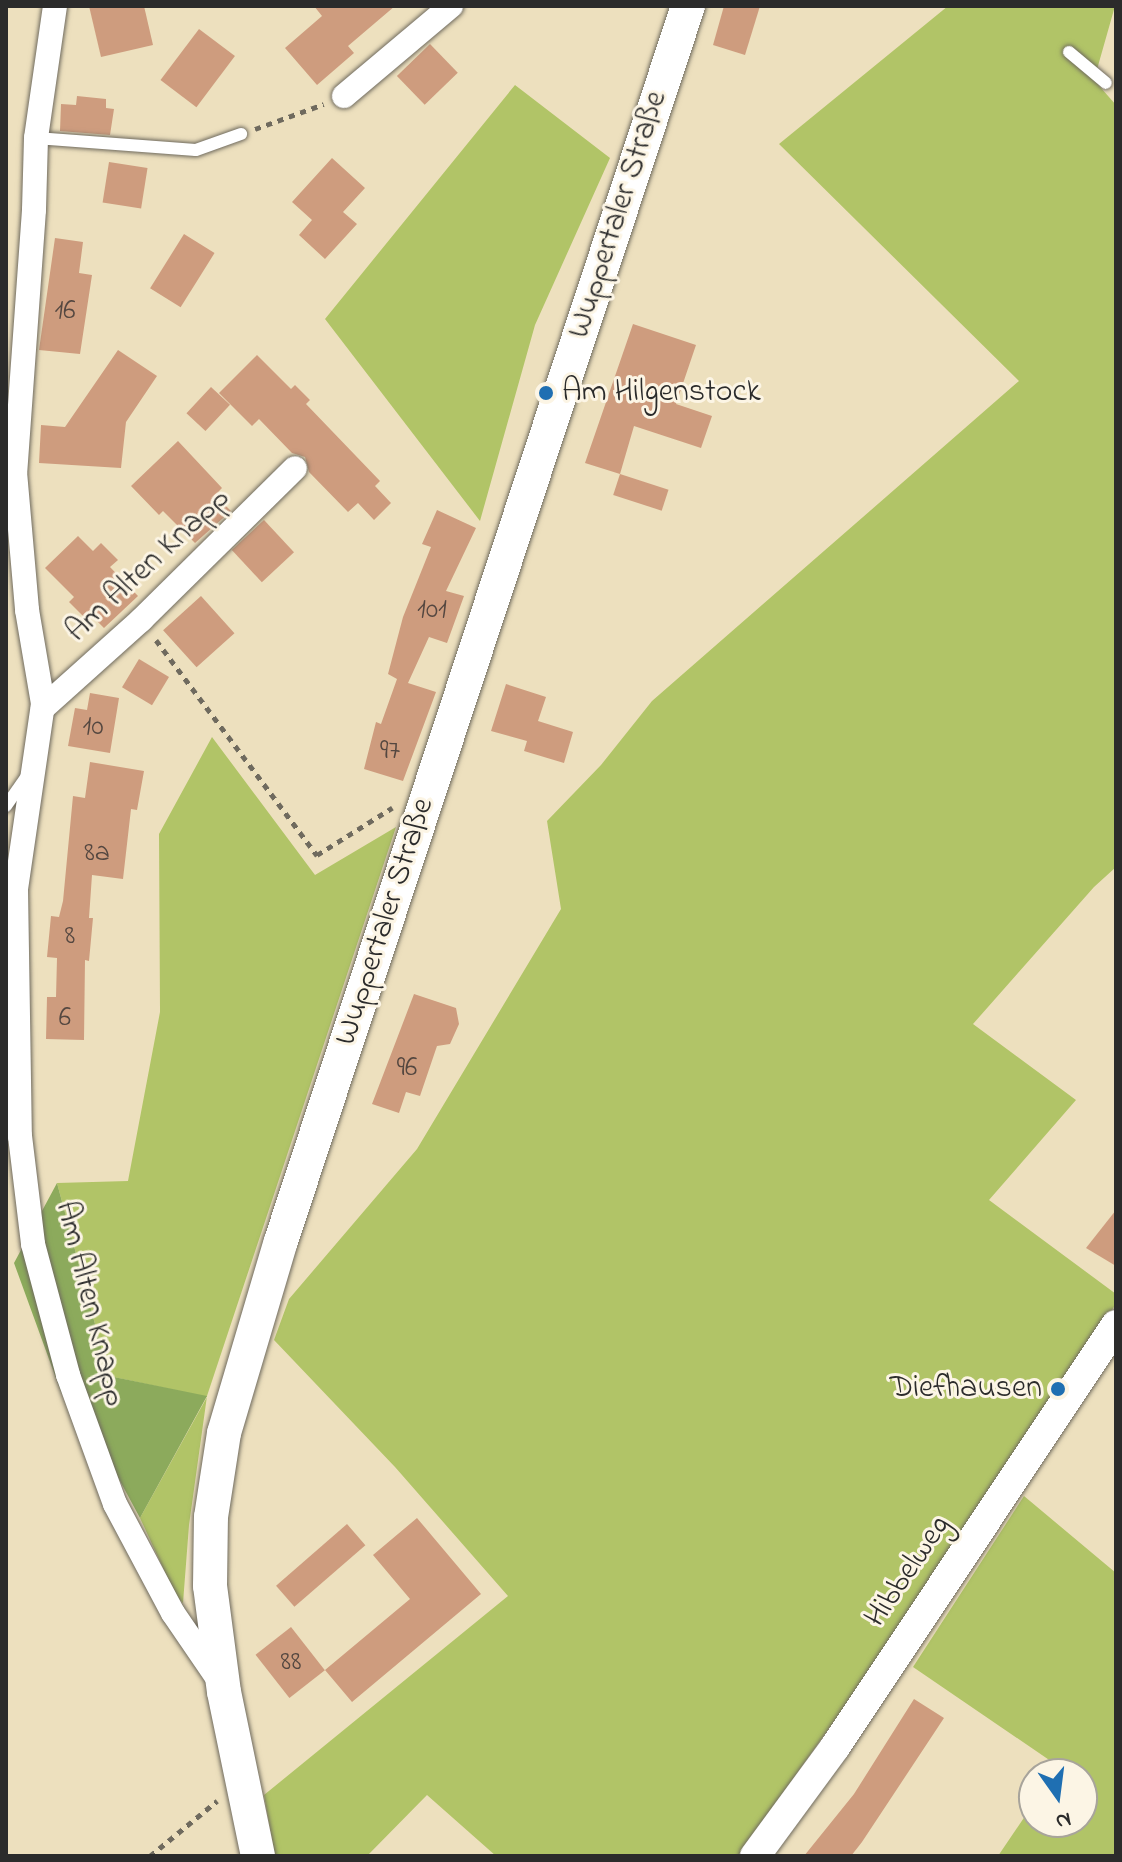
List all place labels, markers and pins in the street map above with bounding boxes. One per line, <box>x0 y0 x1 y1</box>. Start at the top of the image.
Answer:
place label: Am Hilgenstock <box>562 374 761 412</box>
marker: Am Hilgenstock <box>537 384 555 402</box>
place label: Diefhausen <box>890 1370 1042 1408</box>
marker: Diefhausen <box>1049 1380 1067 1398</box>

